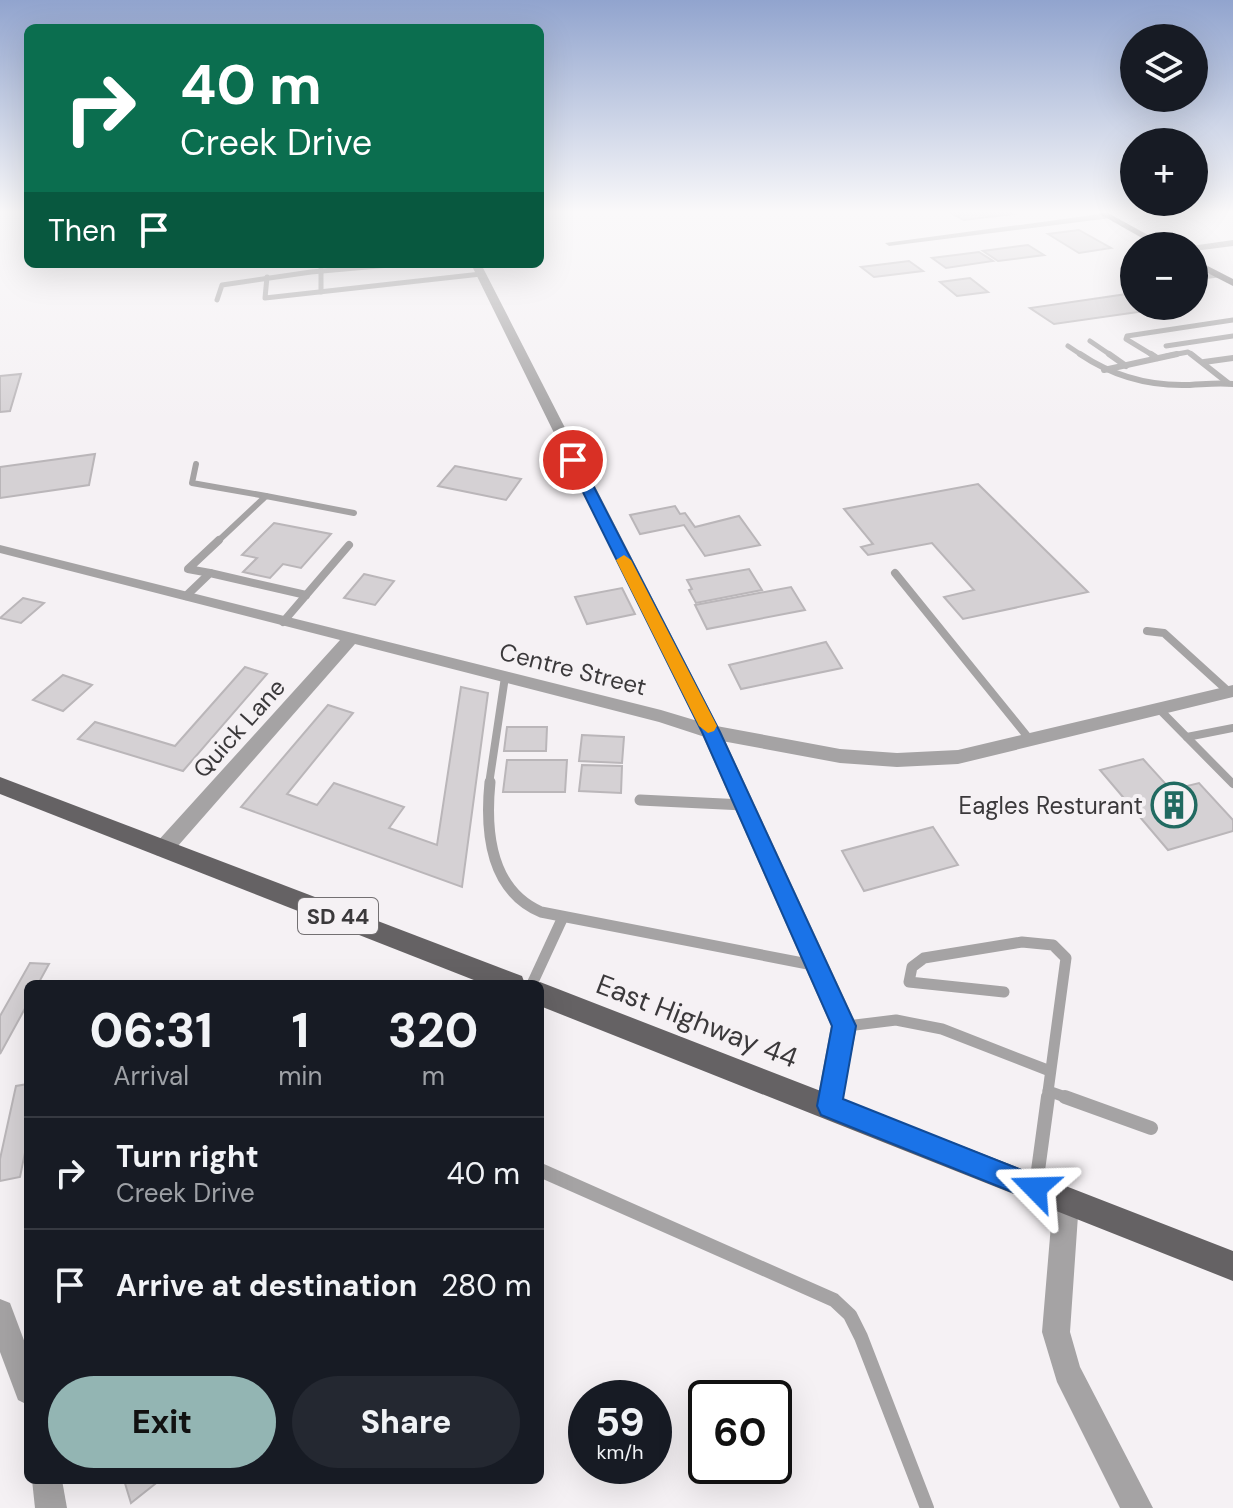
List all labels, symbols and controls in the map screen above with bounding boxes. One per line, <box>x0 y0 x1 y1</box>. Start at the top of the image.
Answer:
map controls <box>1120 24 1208 320</box>
button: layers <box>1120 24 1208 112</box>
text: 40 m <box>180 48 322 121</box>
icon: right <box>48 56 152 160</box>
text: Creek Drive <box>180 119 372 166</box>
button: + <box>1120 128 1208 216</box>
icon: arrive <box>132 208 176 252</box>
text: Then <box>48 211 116 250</box>
button: − <box>1120 232 1208 320</box>
pin <box>539 426 607 494</box>
icon: arrive <box>551 438 595 482</box>
street label: Centre Street <box>496 636 650 702</box>
street label: Quick Lane <box>186 672 292 784</box>
building icon: Eagles Resturant <box>1150 781 1198 829</box>
place label: Eagles Resturant <box>959 790 1143 821</box>
road number: SD 44 <box>298 898 378 934</box>
street label: East Highway 44 <box>591 966 803 1076</box>
text: 06:31 <box>89 999 213 1062</box>
text: 1 <box>292 999 309 1062</box>
text: 320 <box>388 999 478 1062</box>
text: Arrival <box>113 1059 189 1093</box>
text: min <box>278 1059 323 1093</box>
text: m <box>422 1059 445 1093</box>
text: Turn right <box>116 1137 259 1176</box>
position arrow <box>993 1146 1077 1230</box>
icon: right <box>48 1151 92 1195</box>
text: 40 m <box>447 1154 520 1193</box>
text: Creek Drive <box>116 1176 255 1210</box>
icon: arrive <box>48 1263 92 1307</box>
text: Arrive at destination <box>116 1266 417 1305</box>
text: 280 m <box>441 1266 531 1305</box>
button: Exit <box>48 1376 276 1468</box>
button: Share <box>292 1376 520 1468</box>
speed limit sign: 60 <box>688 1380 792 1484</box>
text: 59 <box>595 1396 645 1448</box>
text: km/h <box>596 1439 644 1465</box>

